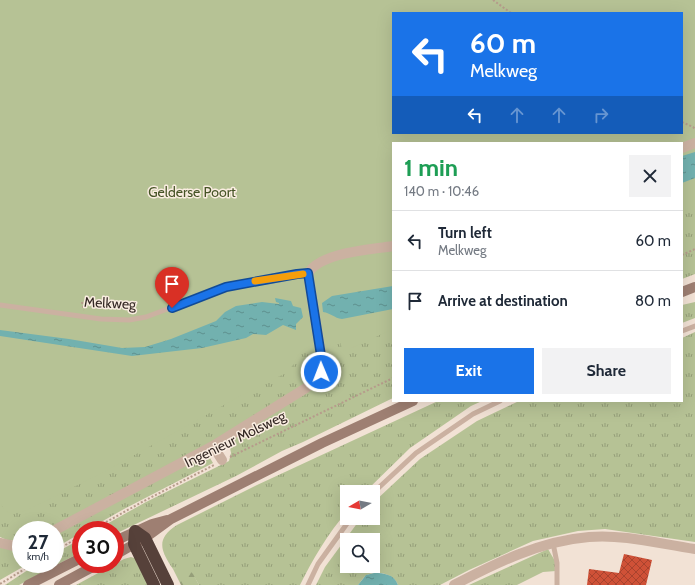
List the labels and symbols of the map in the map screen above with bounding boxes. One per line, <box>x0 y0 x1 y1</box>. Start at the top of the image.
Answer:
park label: Gelderse Poort <box>148 183 236 201</box>
pin <box>155 267 189 308</box>
street label: Melkweg <box>83 293 138 313</box>
position arrow <box>300 351 342 393</box>
street label: Ingenieur Molsweg <box>181 406 290 471</box>
north arrow <box>340 485 380 525</box>
speed limit sign: 30 <box>72 521 124 573</box>

